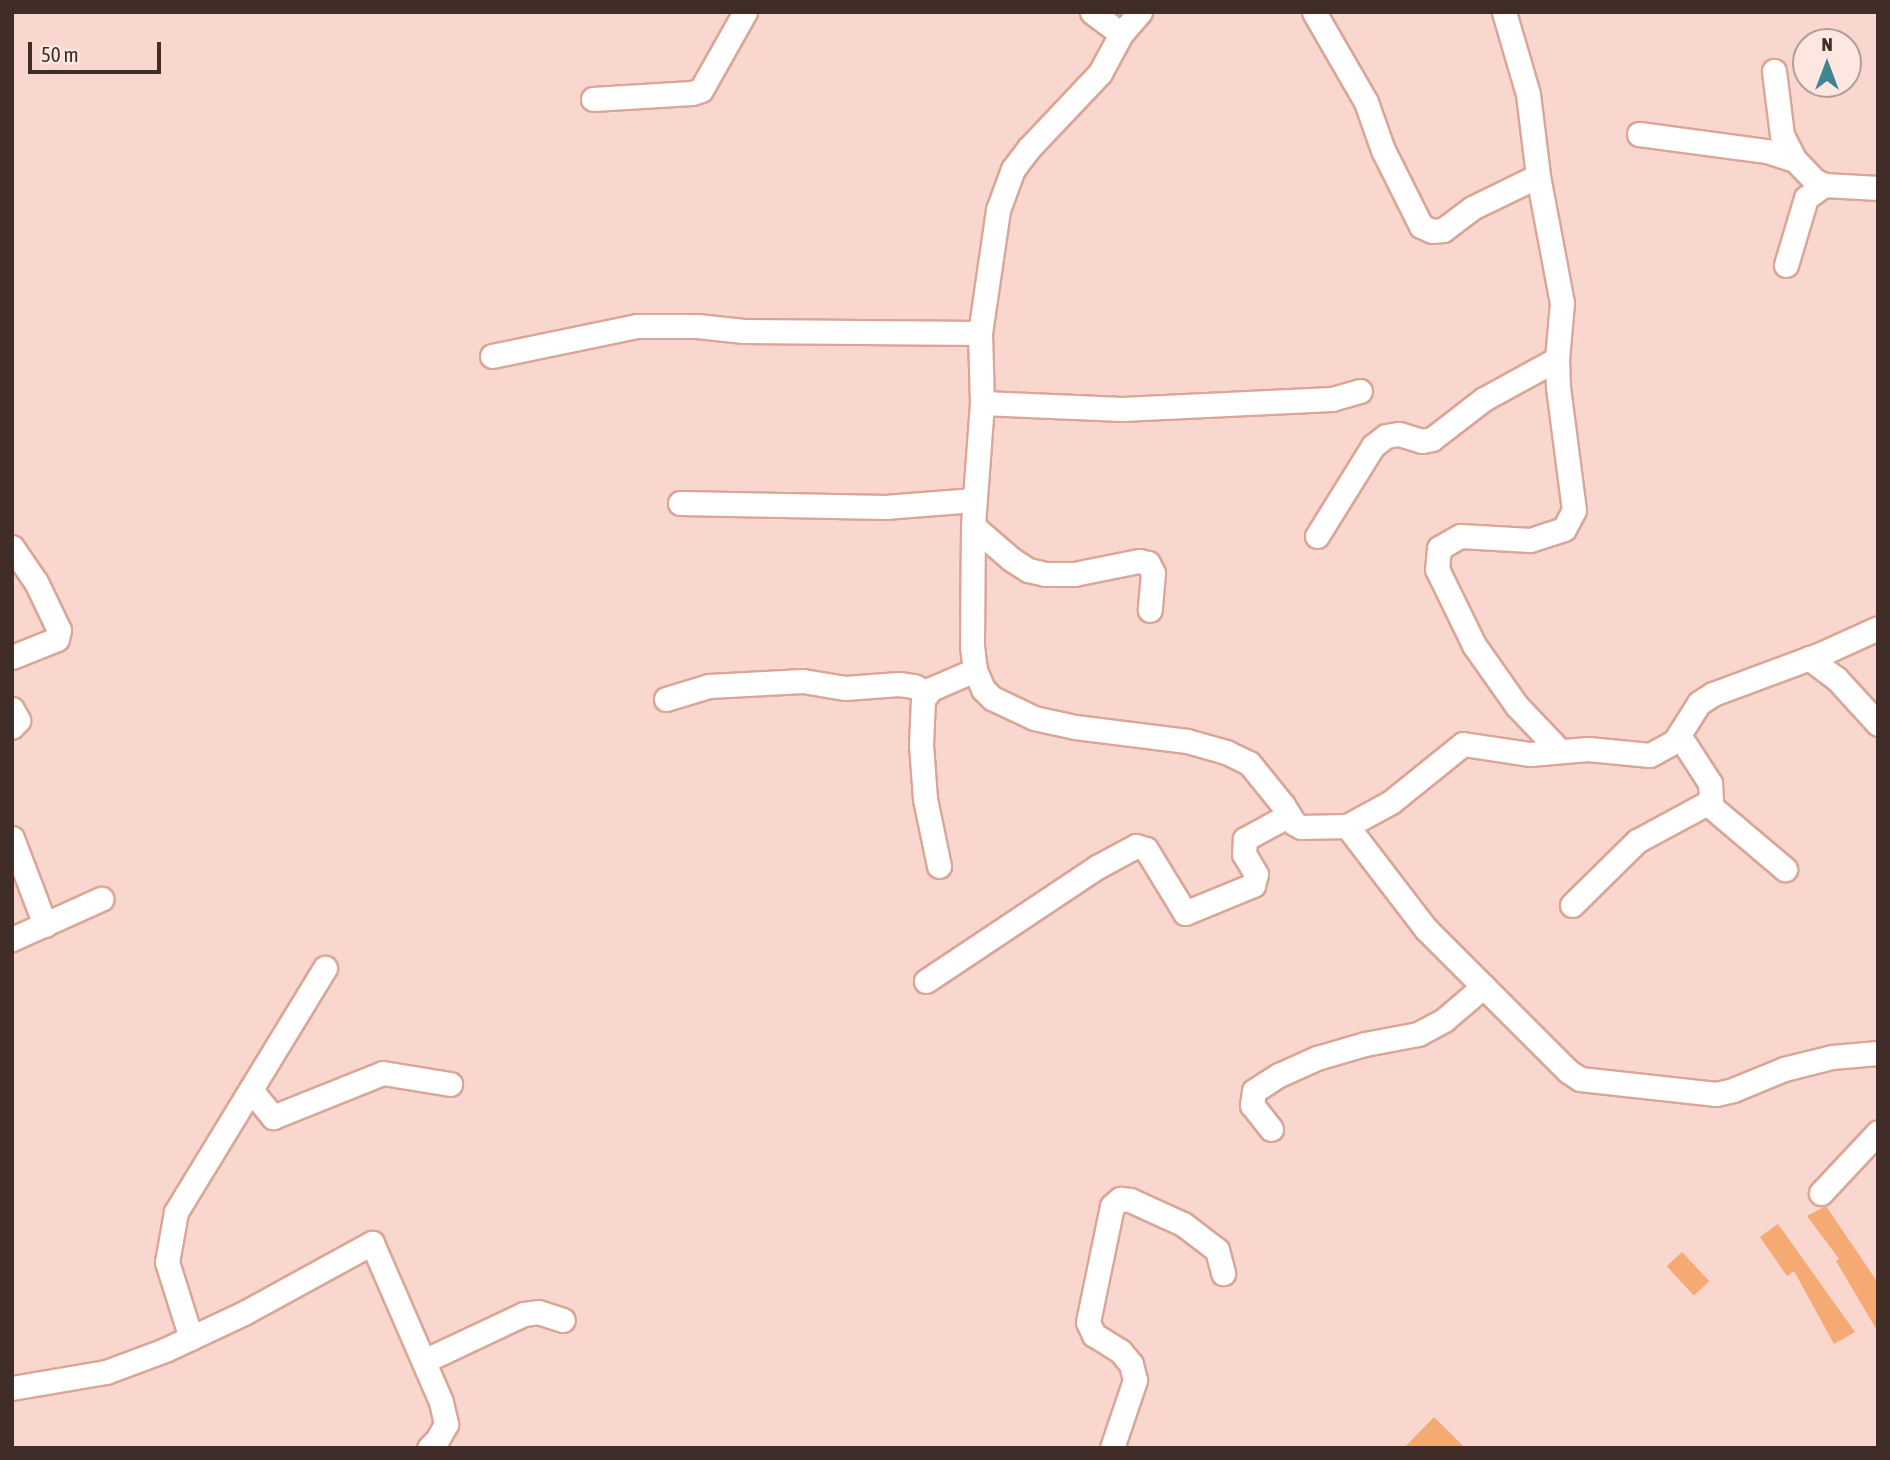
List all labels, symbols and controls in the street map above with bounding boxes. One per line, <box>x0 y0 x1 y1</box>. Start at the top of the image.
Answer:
scale bar <box>32 28 164 72</box>
north arrow <box>1792 28 1862 98</box>
text: N <box>1821 33 1833 55</box>
text: 50 m <box>41 42 79 66</box>

